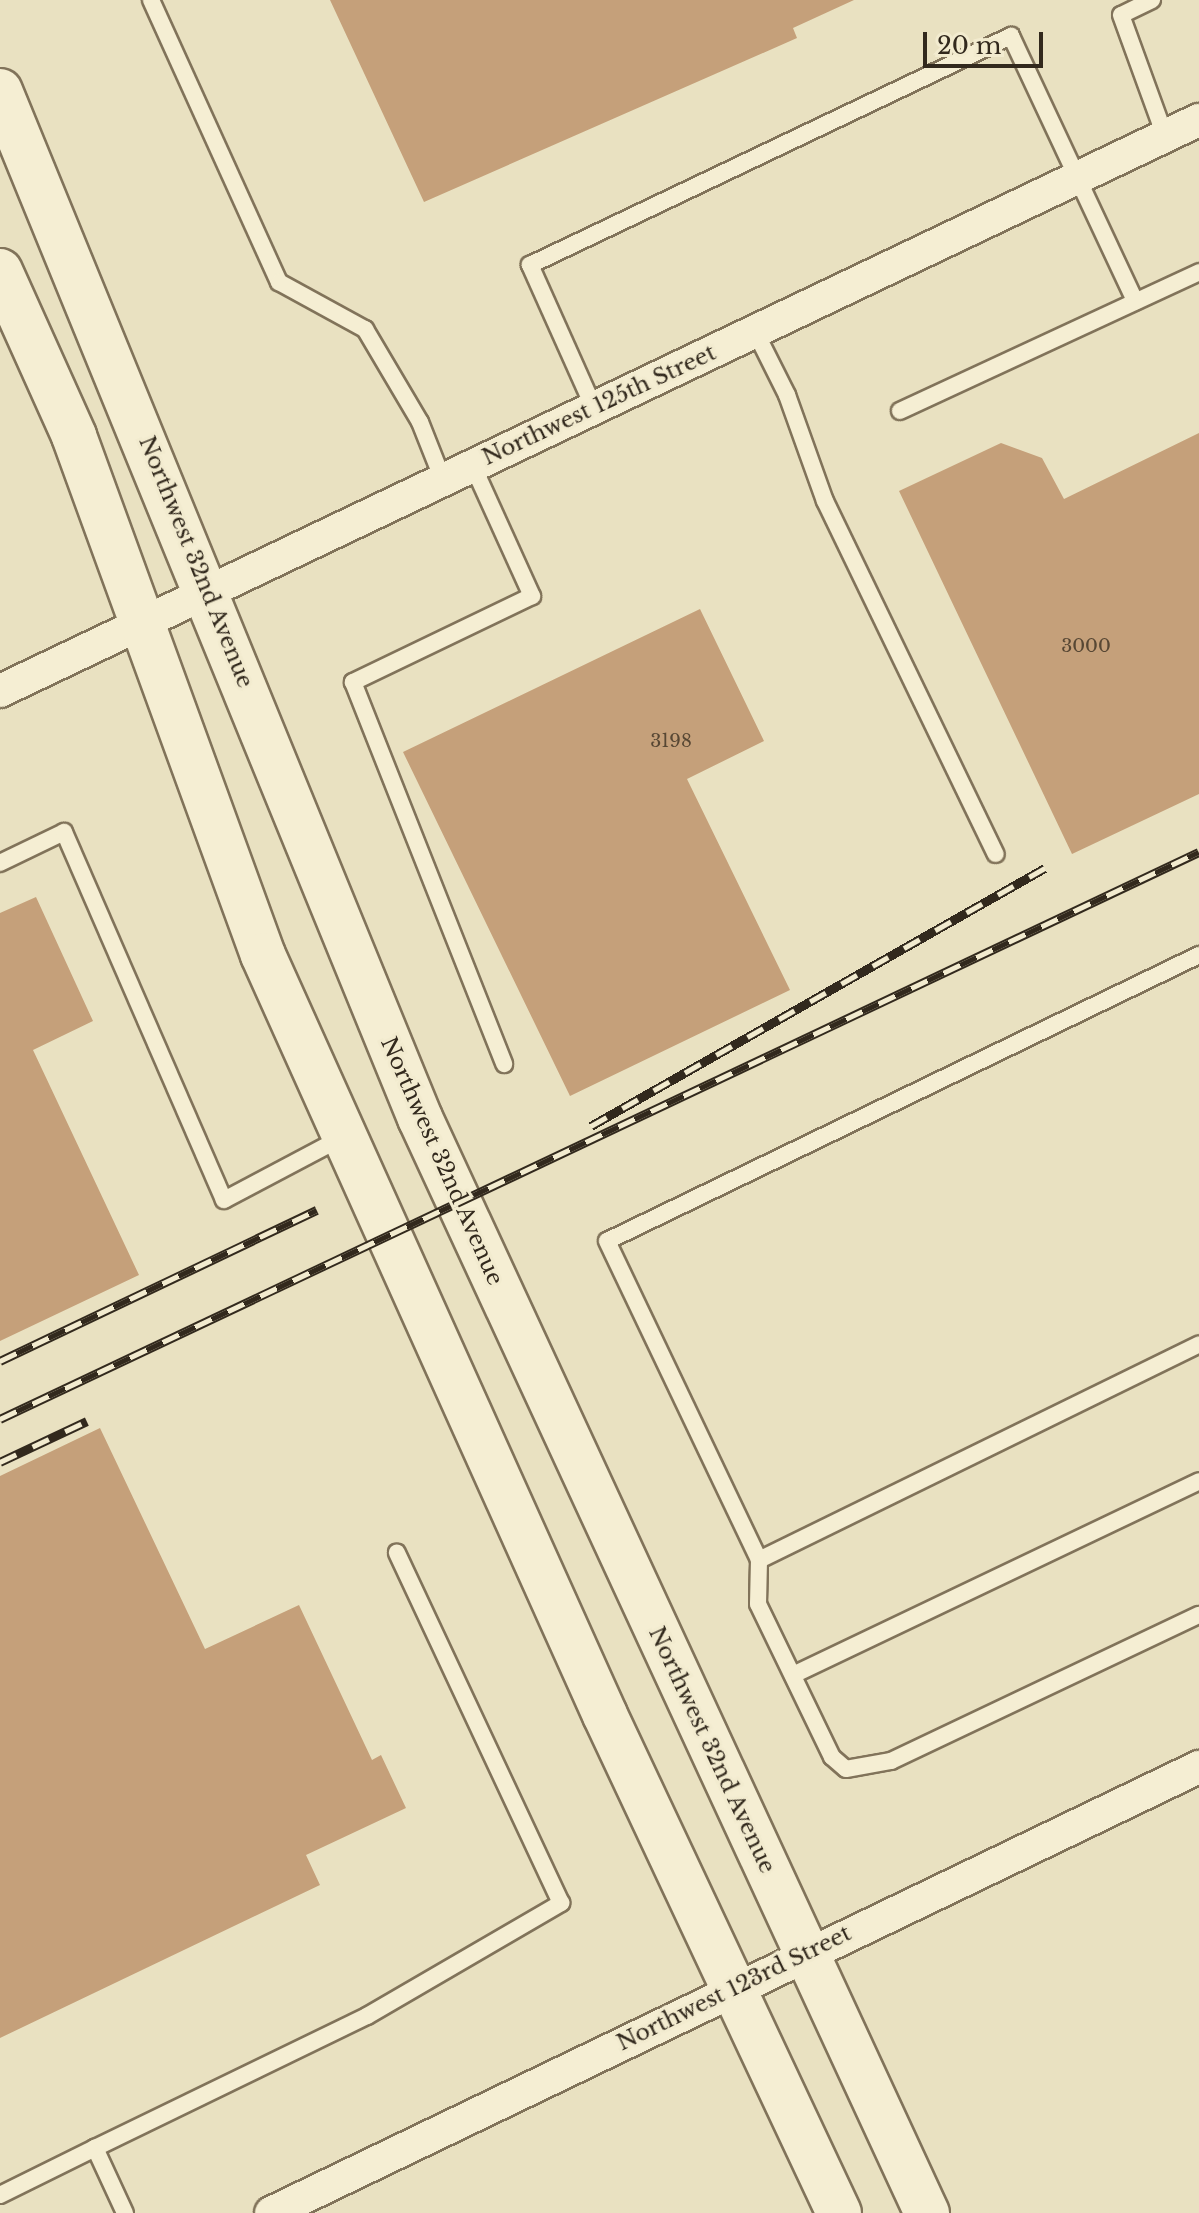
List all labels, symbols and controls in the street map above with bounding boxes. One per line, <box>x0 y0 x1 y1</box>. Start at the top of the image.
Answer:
scale bar <box>927 16 1047 66</box>
text: 20 m <box>937 31 1002 60</box>
street label: Northwest 125th Street <box>478 339 720 471</box>
street label: Northwest 32nd Avenue <box>133 432 259 692</box>
house number: 3000 <box>1061 635 1111 657</box>
house number: 3198 <box>650 730 692 752</box>
street label: Northwest 32nd Avenue <box>375 1032 509 1290</box>
street label: Northwest 32nd Avenue <box>643 1622 781 1878</box>
street label: Northwest 123rd Street <box>613 1920 855 2056</box>

